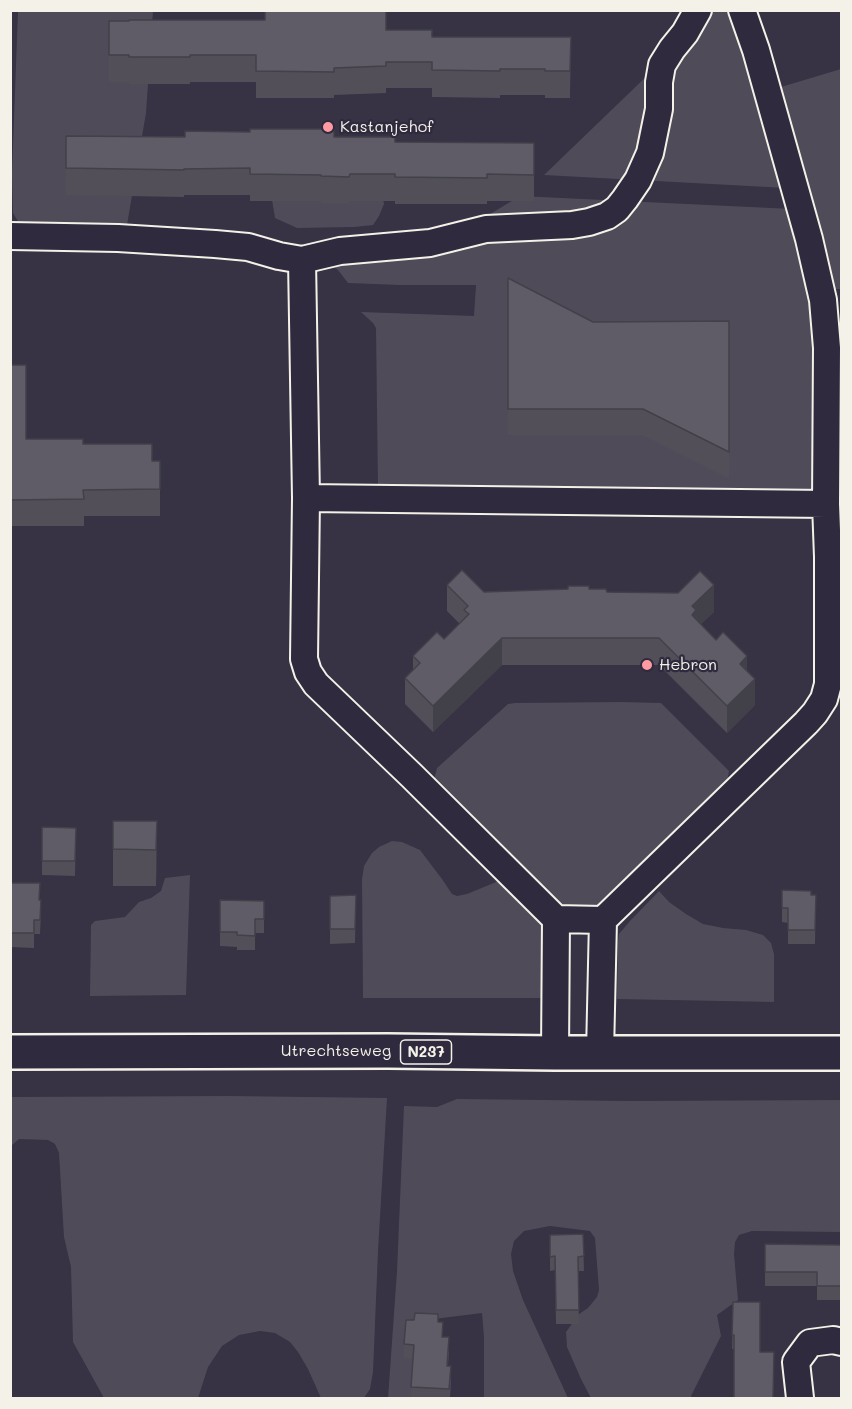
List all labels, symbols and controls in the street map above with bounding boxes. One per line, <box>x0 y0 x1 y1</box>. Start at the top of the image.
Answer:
place label: Kastanjehof <box>340 117 433 137</box>
marker: Kastanjehof <box>321 120 335 134</box>
place label: Hebron <box>659 655 717 675</box>
marker: Hebron <box>640 658 654 672</box>
road number: N237 <box>400 1040 452 1064</box>
street label: Utrechtseweg <box>281 1041 391 1061</box>

